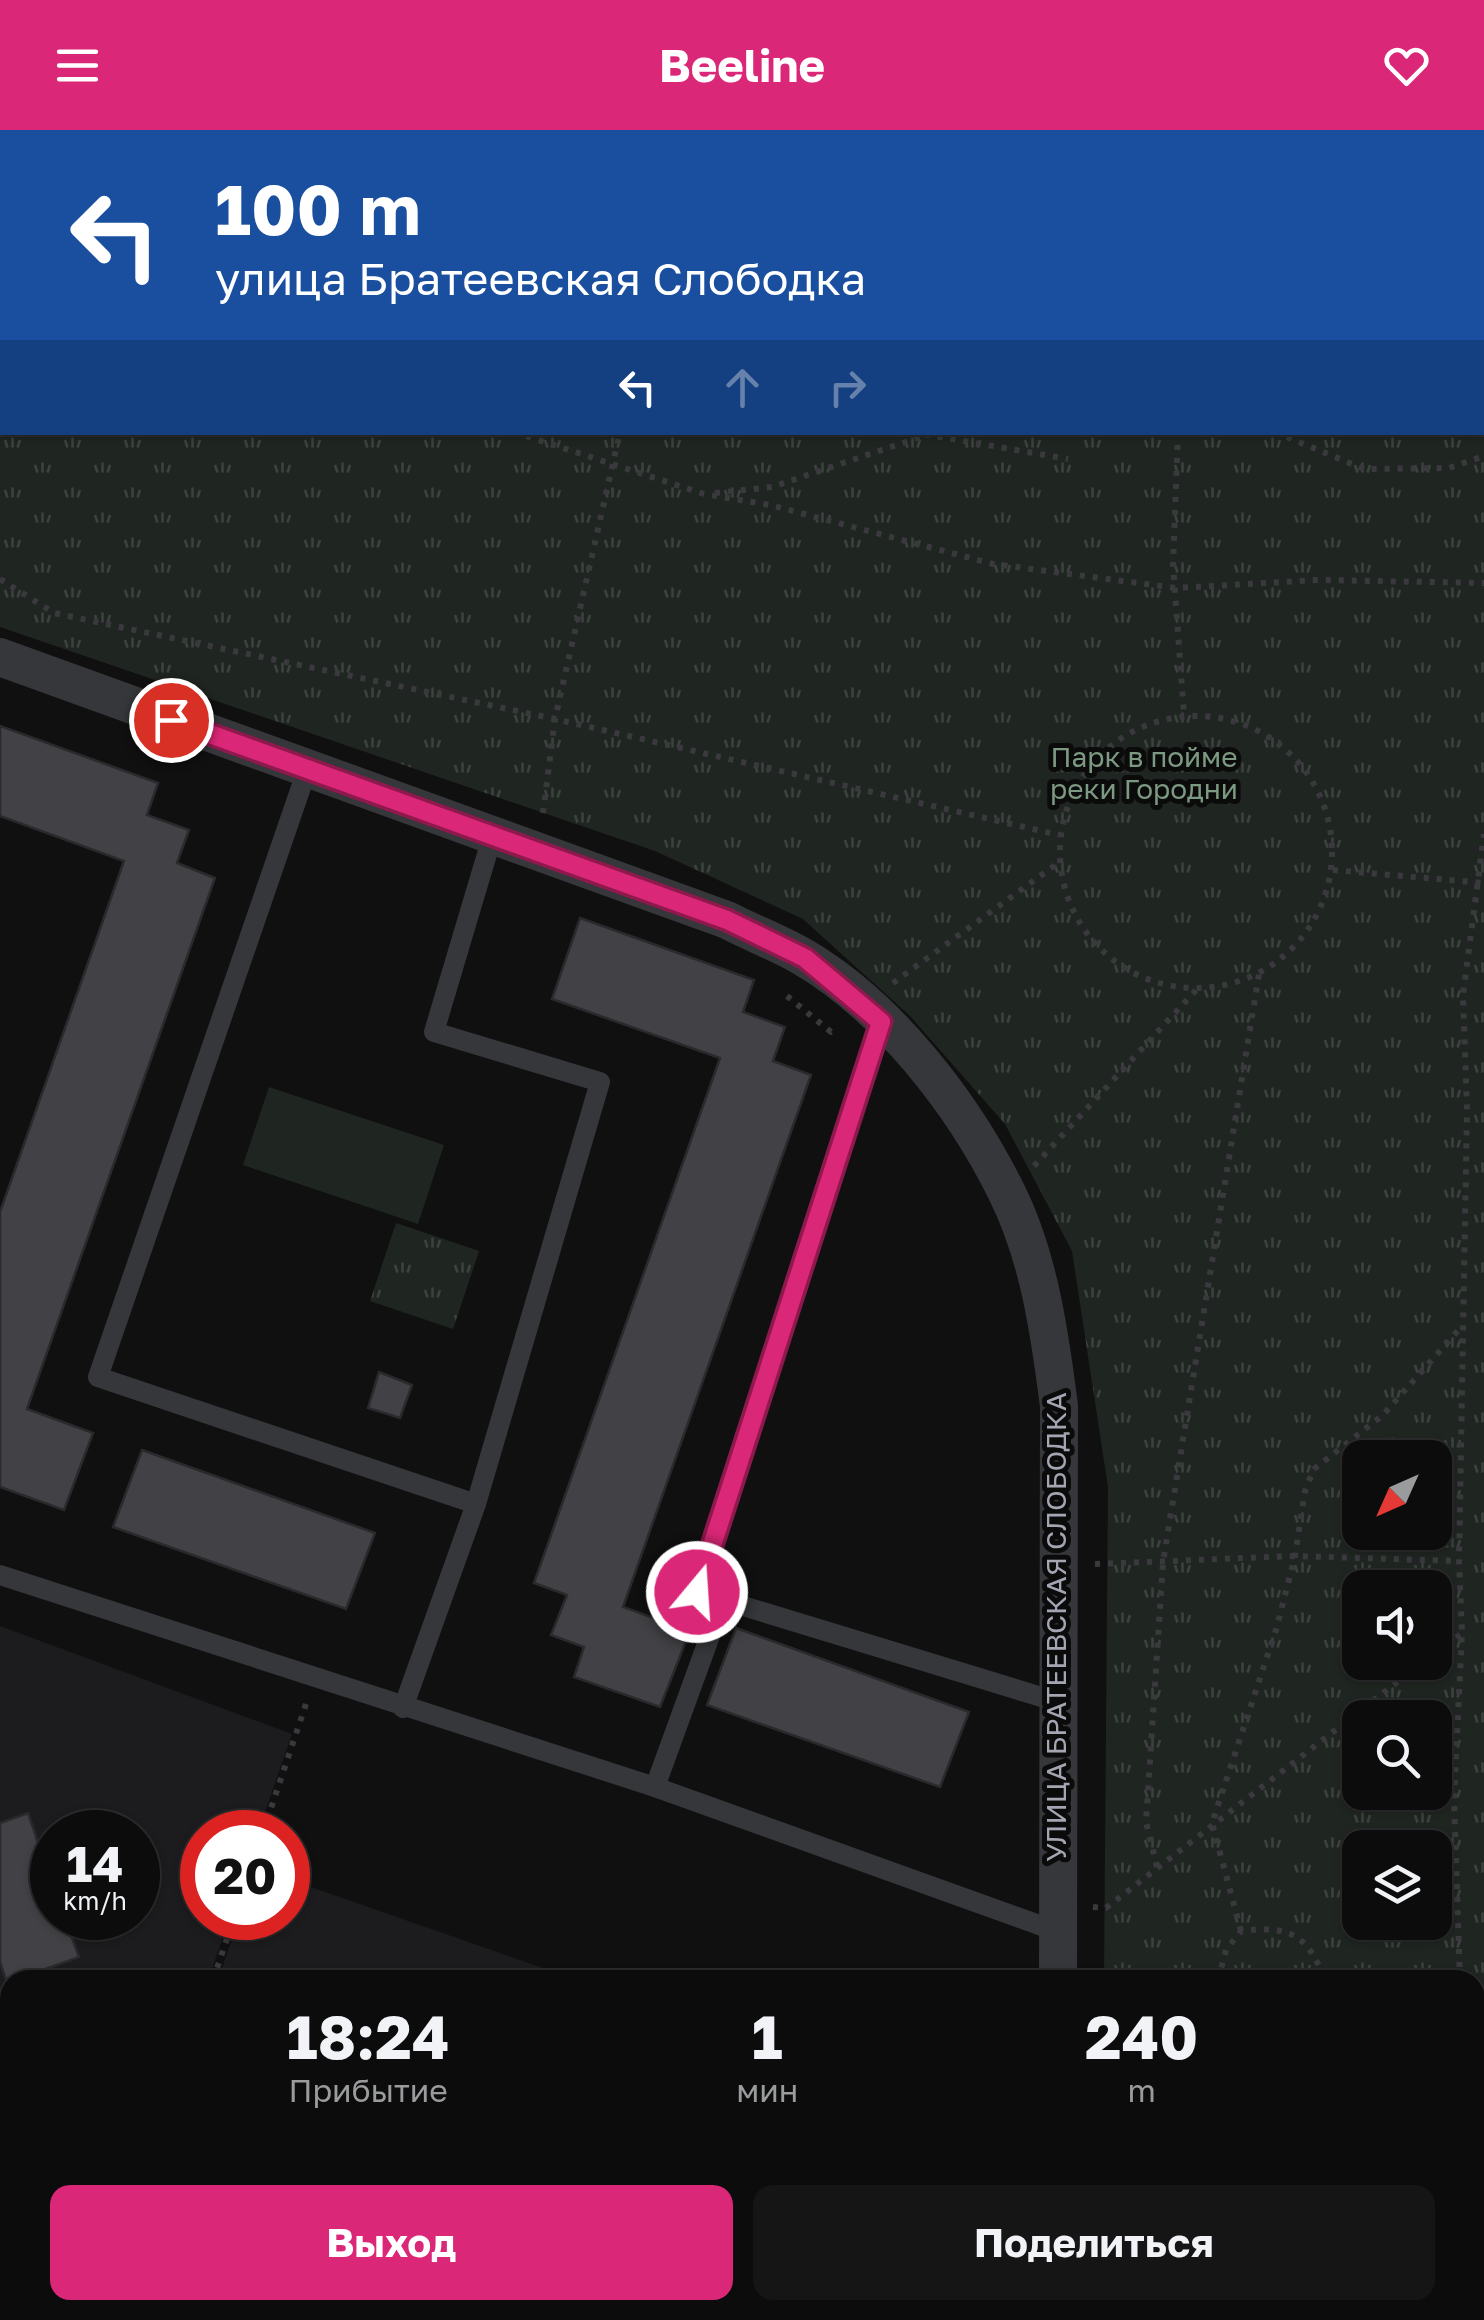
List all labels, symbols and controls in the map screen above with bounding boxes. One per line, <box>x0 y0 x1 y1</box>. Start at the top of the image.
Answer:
icon: menu <box>50 38 105 93</box>
text: Beeline <box>659 38 825 92</box>
icon: heart <box>1379 38 1434 93</box>
text: 100 m <box>215 166 421 250</box>
icon: left <box>50 170 180 300</box>
text: улица Братеевская Слободка <box>215 251 866 305</box>
icon: left <box>610 360 665 415</box>
icon: ahead <box>715 360 770 415</box>
icon: right <box>820 360 875 415</box>
pin <box>129 678 214 763</box>
icon: arrive <box>144 693 199 748</box>
park label: Парк в пойме реки Городни <box>1050 740 1238 805</box>
street label: УЛИЦА БРАТЕЕВСКАЯ СЛОБОДКА <box>1039 1392 1072 1862</box>
north arrow <box>1342 1440 1452 1550</box>
map controls <box>1342 1440 1452 1940</box>
position arrow <box>645 1540 749 1644</box>
button: sound <box>1342 1570 1452 1680</box>
button: search <box>1342 1700 1452 1810</box>
speed limit sign: 20 <box>180 1810 310 1940</box>
button: layers <box>1342 1830 1452 1940</box>
text: 14 <box>66 1833 123 1893</box>
text: km/h <box>63 1885 127 1916</box>
text: 18:24 <box>287 2000 449 2072</box>
text: 1 <box>752 2000 783 2072</box>
text: 240 <box>1085 2000 1198 2072</box>
text: Прибытие <box>288 2071 448 2109</box>
text: мин <box>736 2071 798 2109</box>
text: m <box>1127 2071 1156 2109</box>
button: Выход <box>50 2185 733 2300</box>
button: Поделиться <box>753 2185 1435 2300</box>

